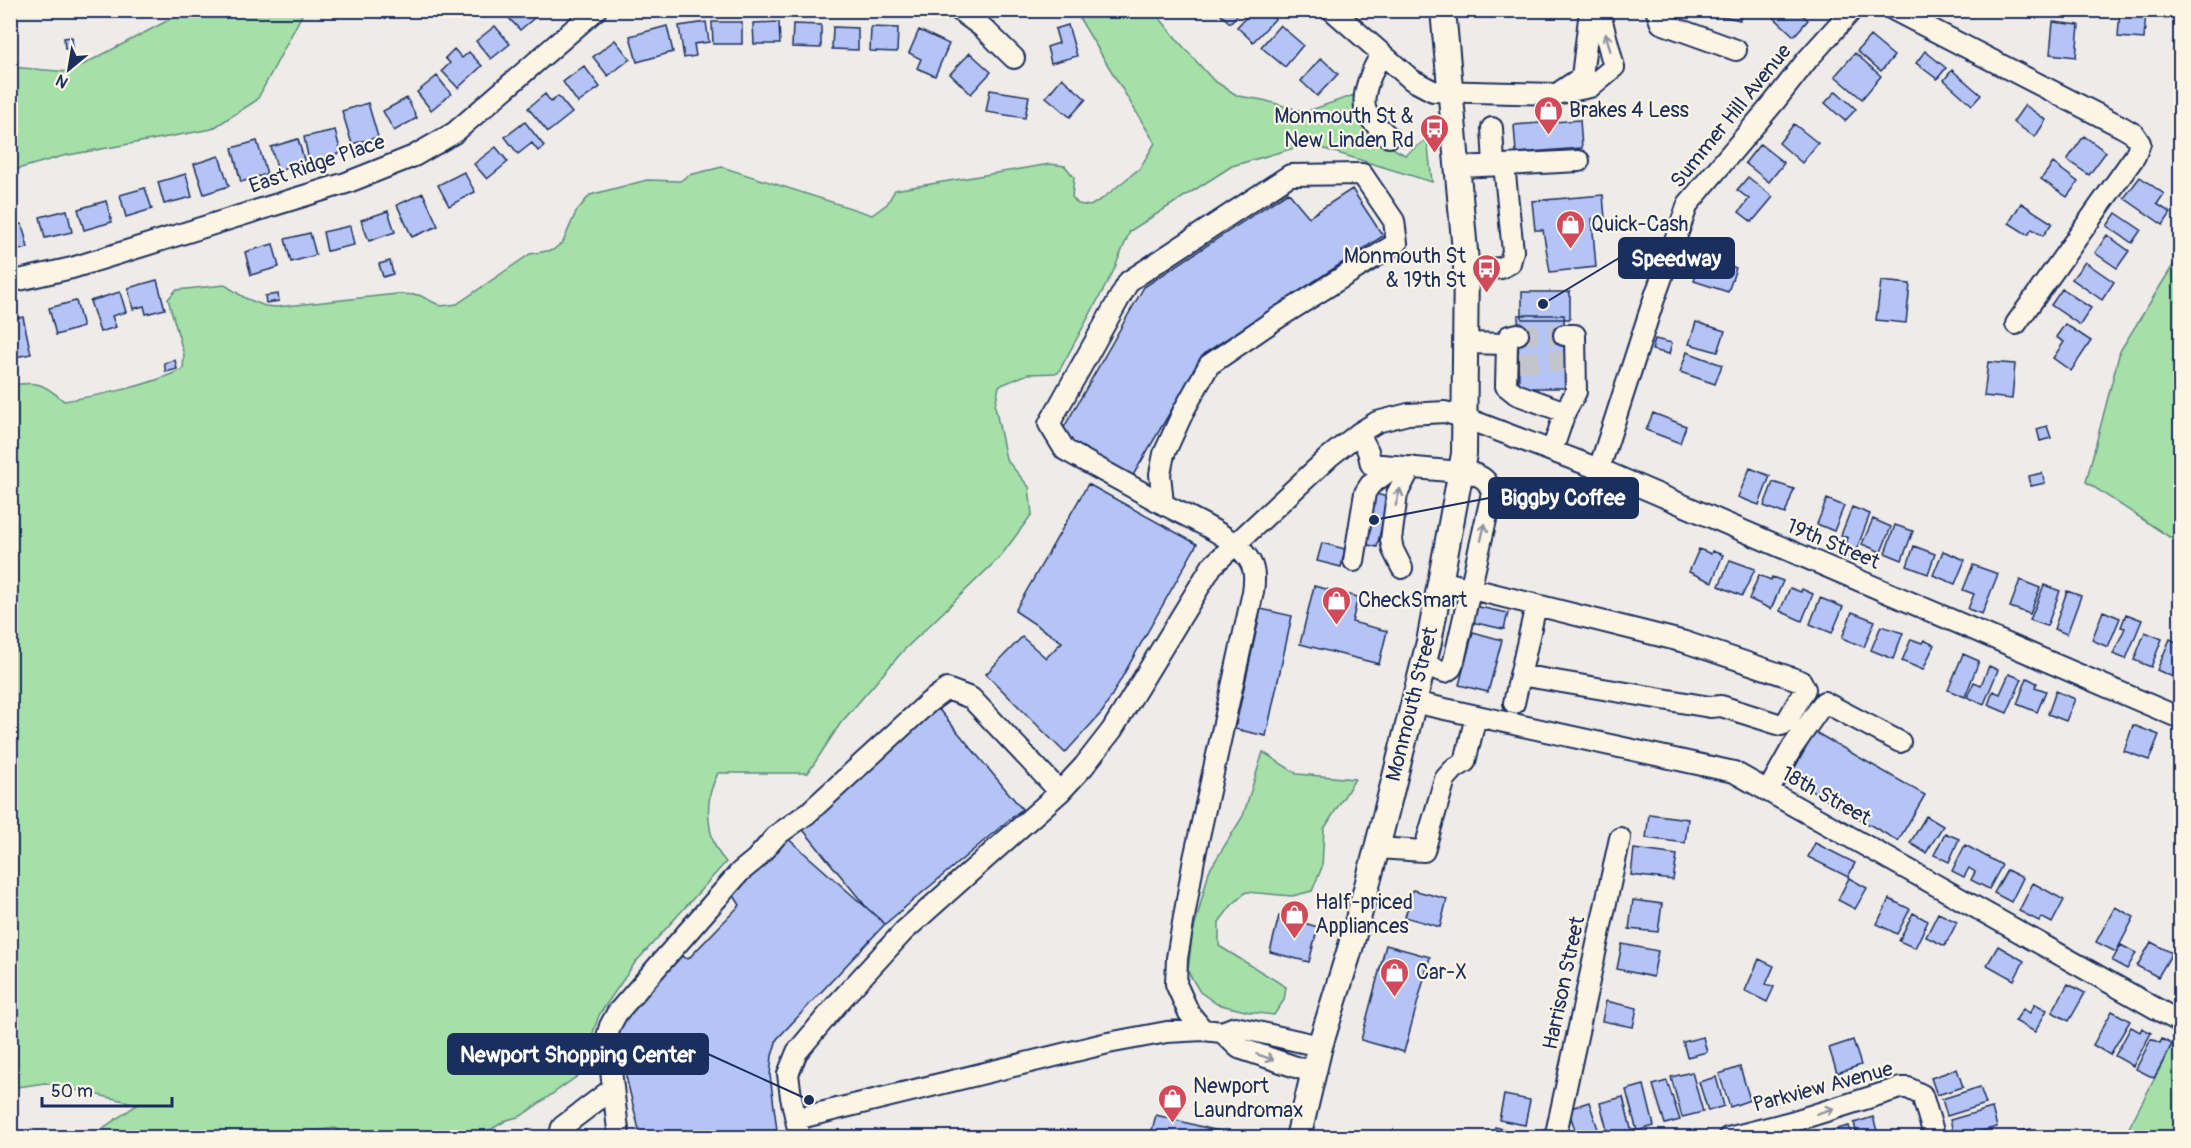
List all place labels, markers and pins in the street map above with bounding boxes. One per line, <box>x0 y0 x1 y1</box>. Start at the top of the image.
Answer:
shop icon: Brakes 4 Less <box>1532 94 1564 136</box>
place label: Brakes 4 Less <box>1569 97 1690 124</box>
place label: Monmouth St & New Linden Rd <box>1274 103 1414 154</box>
bus stop icon: Monmouth St & New Linden Rd <box>1419 112 1451 154</box>
shop icon: Quick-Cash <box>1554 208 1586 250</box>
place label: Quick-Cash <box>1591 211 1688 238</box>
callout: Speedway <box>1619 238 1734 278</box>
place label: Monmouth St & 19th St <box>1344 243 1467 294</box>
bus stop icon: Monmouth St & 19th St <box>1471 252 1503 294</box>
callout: Biggby Coffee <box>1489 478 1638 518</box>
shop icon: CheckSmart <box>1321 584 1353 626</box>
place label: CheckSmart <box>1358 587 1468 614</box>
place label: Half-priced Appliances <box>1315 889 1413 940</box>
shop icon: Half-priced Appliances <box>1278 898 1310 940</box>
shop icon: Car-X <box>1379 956 1411 998</box>
place label: Car-X <box>1416 959 1467 986</box>
callout: Newport Shopping Center <box>448 1034 708 1074</box>
place label: Newport Laundromax <box>1193 1073 1304 1124</box>
shop icon: Newport Laundromax <box>1156 1082 1188 1124</box>

